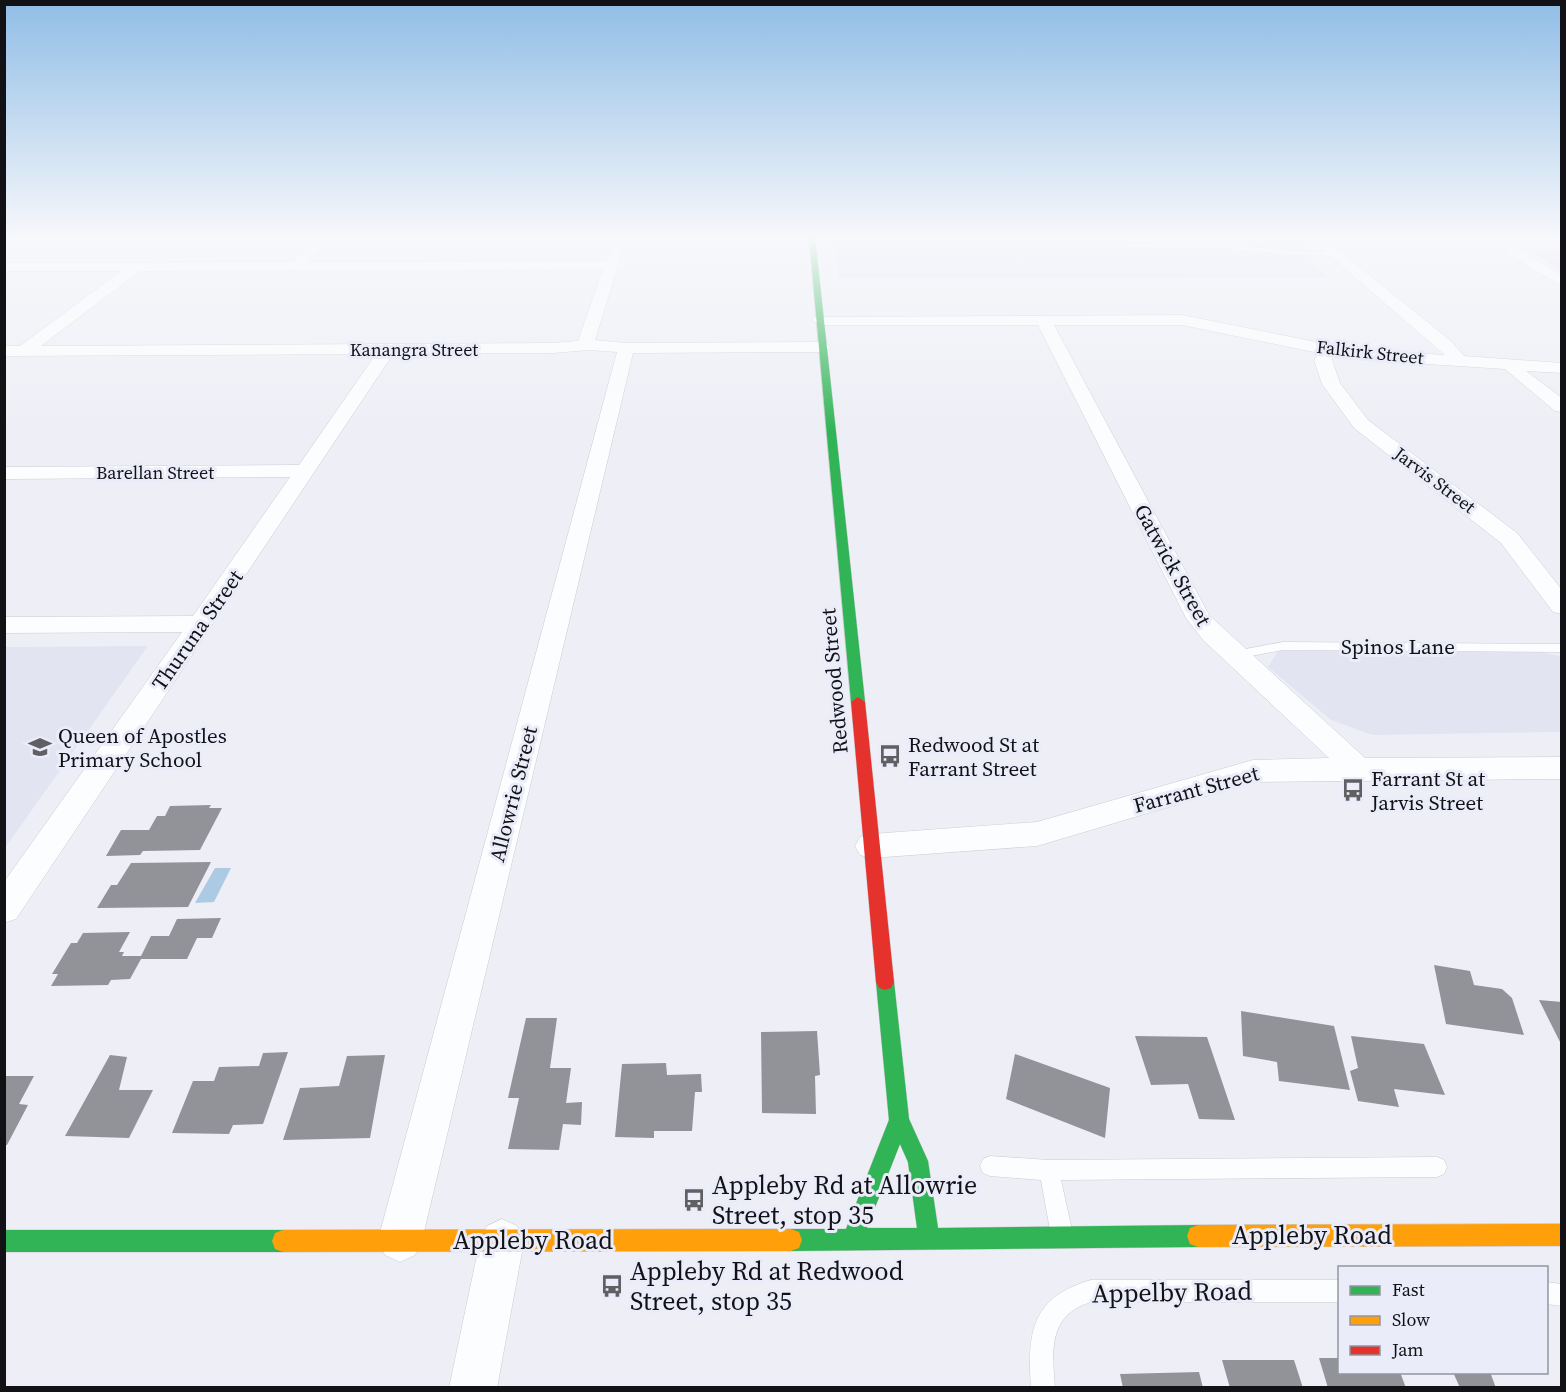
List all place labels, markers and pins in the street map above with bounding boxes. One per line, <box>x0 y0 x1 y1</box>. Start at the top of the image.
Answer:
place label: Queen of Apostles Primary School <box>58 721 227 774</box>
place label: Redwood St at Farrant Street <box>908 730 1039 783</box>
school or university icon: Queen of Apostles Primary School <box>27 734 53 760</box>
bus stop icon: Redwood St at Farrant Street <box>877 743 903 769</box>
place label: Farrant St at Jarvis Street <box>1370 764 1485 817</box>
bus stop icon: Farrant St at Jarvis Street <box>1340 777 1366 803</box>
place label: Appleby Rd at Allowrie Street, stop 35 <box>712 1167 977 1233</box>
bus stop icon: Appleby Rd at Allowrie Street, stop 35 <box>681 1187 707 1213</box>
place label: Appleby Rd at Redwood Street, stop 35 <box>630 1253 904 1319</box>
bus stop icon: Appleby Rd at Redwood Street, stop 35 <box>599 1273 625 1299</box>

